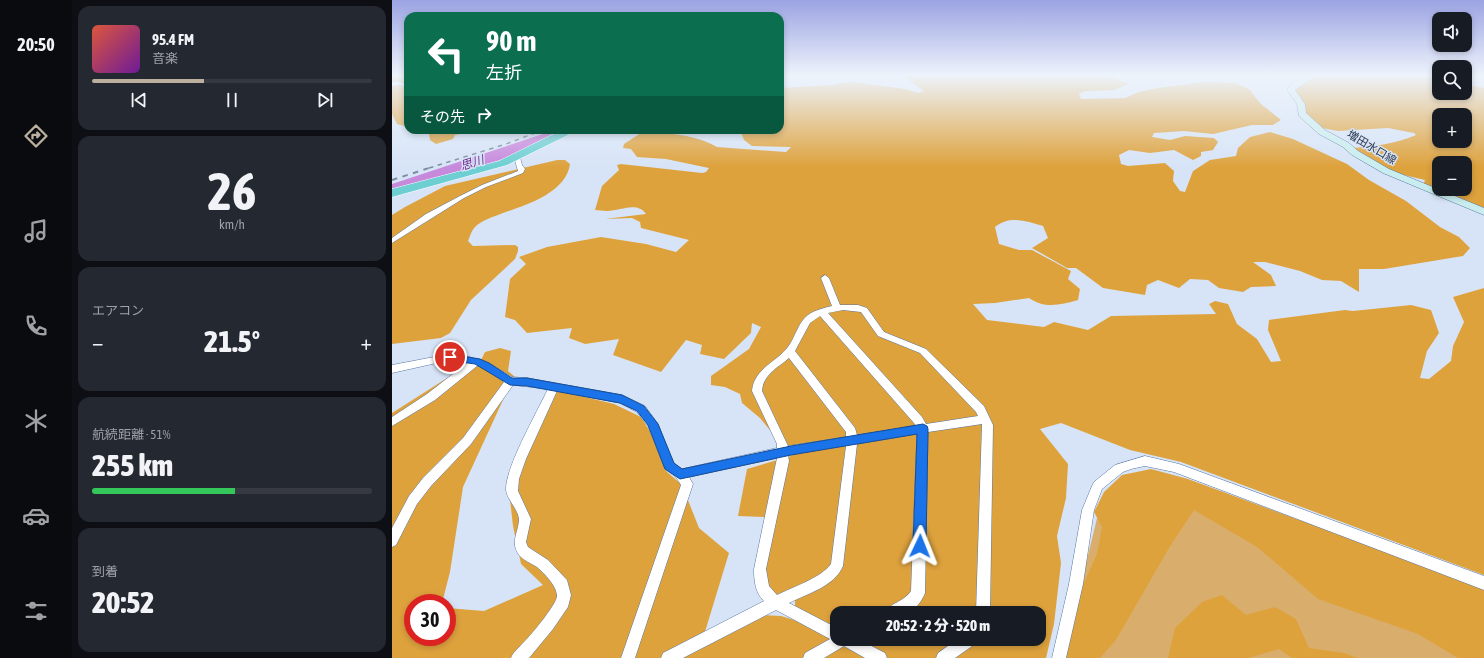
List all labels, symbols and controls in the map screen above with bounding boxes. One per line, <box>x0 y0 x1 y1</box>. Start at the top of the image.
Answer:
map controls <box>1432 12 1472 196</box>
button: sound <box>1432 12 1472 52</box>
text: 90 m <box>486 25 536 57</box>
icon: left <box>420 28 472 80</box>
text: 95.4 FM <box>152 31 194 48</box>
text: 20:50 <box>17 34 55 55</box>
text: 音楽 <box>152 51 178 66</box>
button: search <box>1432 60 1472 100</box>
text: 左折 <box>486 62 522 83</box>
icon: previous <box>128 89 150 111</box>
icon: pause <box>221 89 243 111</box>
icon: next <box>314 89 336 111</box>
icon: right <box>473 104 495 126</box>
text: その先 <box>420 108 465 125</box>
button: + <box>1432 108 1472 148</box>
icon: directions <box>22 122 50 150</box>
street label: 増田水口線 <box>1345 128 1399 166</box>
water label: 思川 <box>458 152 487 173</box>
button: − <box>1432 156 1472 196</box>
text: 26 <box>208 161 256 221</box>
icon: music <box>22 217 50 245</box>
text: km/h <box>219 217 245 232</box>
text: エアコン <box>92 303 144 318</box>
icon: phone <box>22 312 50 340</box>
text: 21.5° <box>204 324 260 358</box>
text: − <box>92 329 103 355</box>
text: + <box>361 329 372 355</box>
pin <box>433 340 467 374</box>
icon: arrive <box>439 346 461 368</box>
icon: climate <box>22 407 50 435</box>
text: 航続距離 · 51% <box>92 427 171 442</box>
text: 255 km <box>92 448 173 482</box>
icon: car <box>22 502 50 530</box>
position arrow <box>899 525 941 567</box>
text: 到着 <box>92 564 118 579</box>
text: 20:52 <box>92 585 154 619</box>
speed limit sign: 30 <box>404 594 456 646</box>
icon: filters <box>22 597 50 625</box>
text: 20:52 · 2 分 · 520 m <box>886 617 990 634</box>

